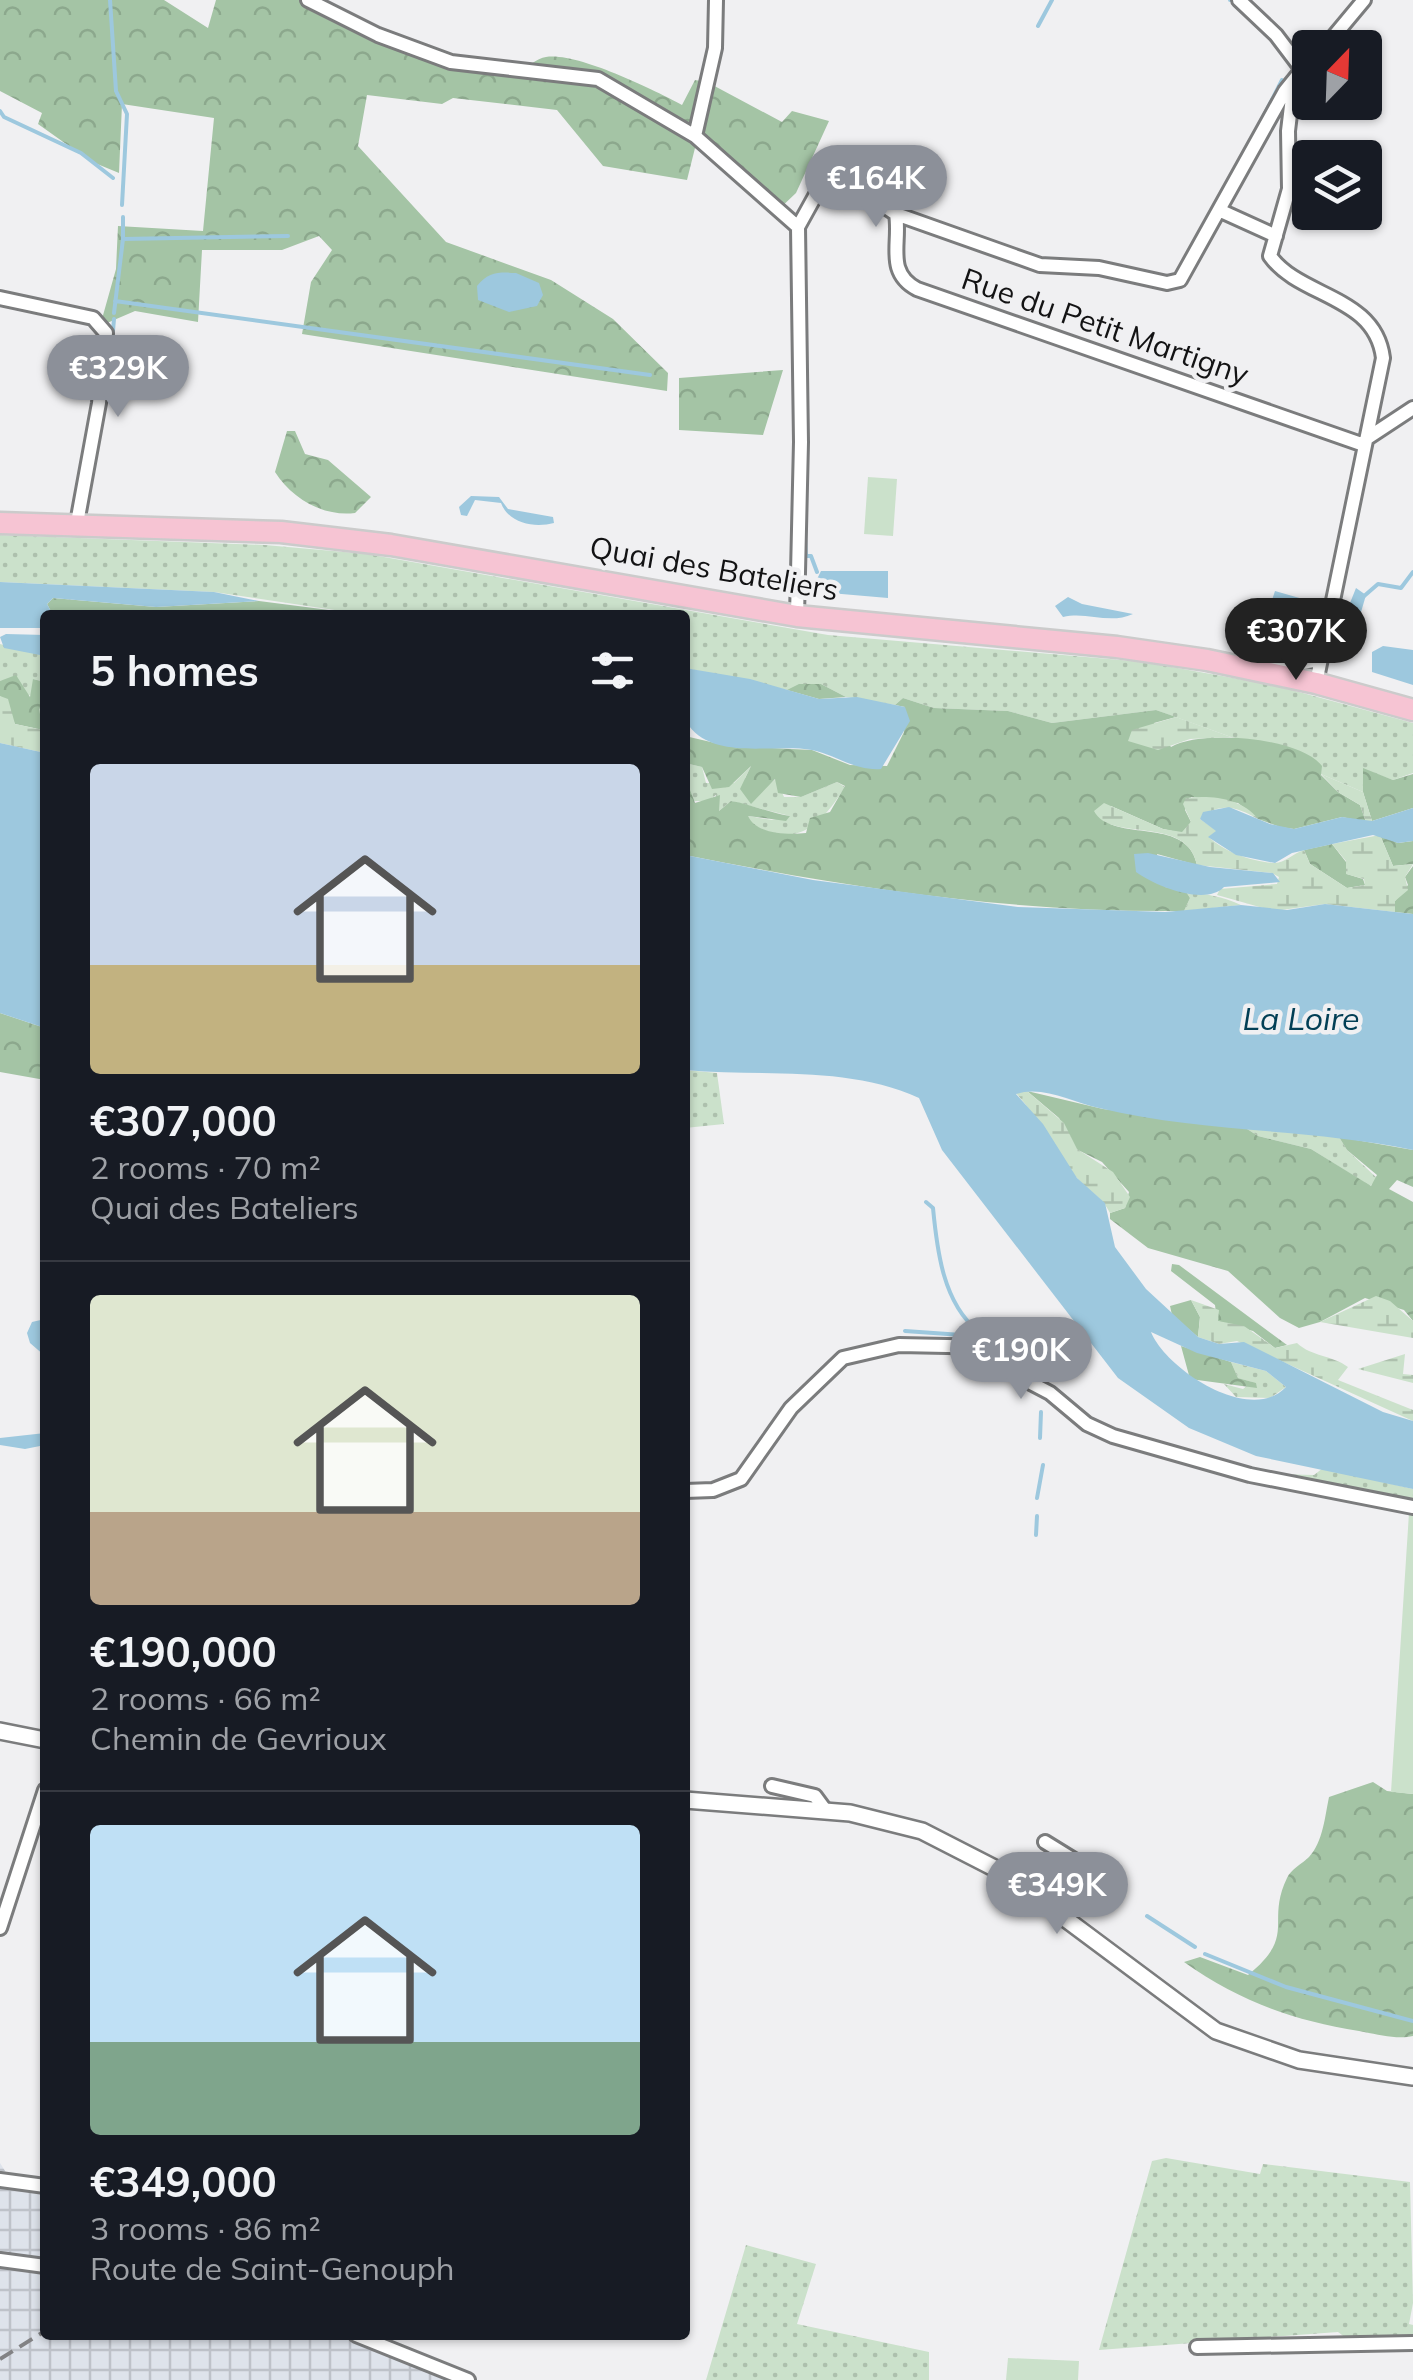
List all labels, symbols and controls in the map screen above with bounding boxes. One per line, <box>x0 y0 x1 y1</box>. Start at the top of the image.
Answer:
north arrow <box>1292 30 1382 120</box>
map controls <box>1292 30 1382 230</box>
button: layers <box>1292 140 1382 230</box>
pin: €164K <box>806 145 946 230</box>
text: €164K <box>827 157 925 197</box>
street label: Rue du Petit Martigny <box>957 259 1254 393</box>
pin: €329K <box>48 335 188 420</box>
text: €329K <box>69 347 167 387</box>
street label: Quai des Bateliers <box>587 527 841 609</box>
pin: €307K <box>1226 598 1366 683</box>
text: €307K <box>1247 610 1345 650</box>
icon: filters <box>585 643 640 698</box>
text: 5 homes <box>90 644 259 697</box>
icon: home <box>275 829 455 1009</box>
water label: La Loire <box>1243 998 1359 1038</box>
text: €307,000 <box>90 1094 277 1147</box>
text: 2 rooms · 70 m² <box>90 1147 321 1187</box>
text: Quai des Bateliers <box>90 1187 359 1227</box>
pin: €190K <box>951 1317 1091 1402</box>
text: €190K <box>972 1329 1070 1369</box>
icon: home <box>275 1360 455 1540</box>
text: €190,000 <box>90 1625 277 1678</box>
text: 2 rooms · 66 m² <box>90 1678 321 1718</box>
text: Chemin de Gevrioux <box>90 1718 387 1758</box>
pin: €349K <box>987 1852 1127 1937</box>
text: €349K <box>1008 1864 1106 1904</box>
icon: home <box>275 1890 455 2070</box>
text: €349,000 <box>90 2155 277 2208</box>
text: 3 rooms · 86 m² <box>90 2208 321 2248</box>
text: Route de Saint-Genouph <box>90 2248 455 2288</box>

